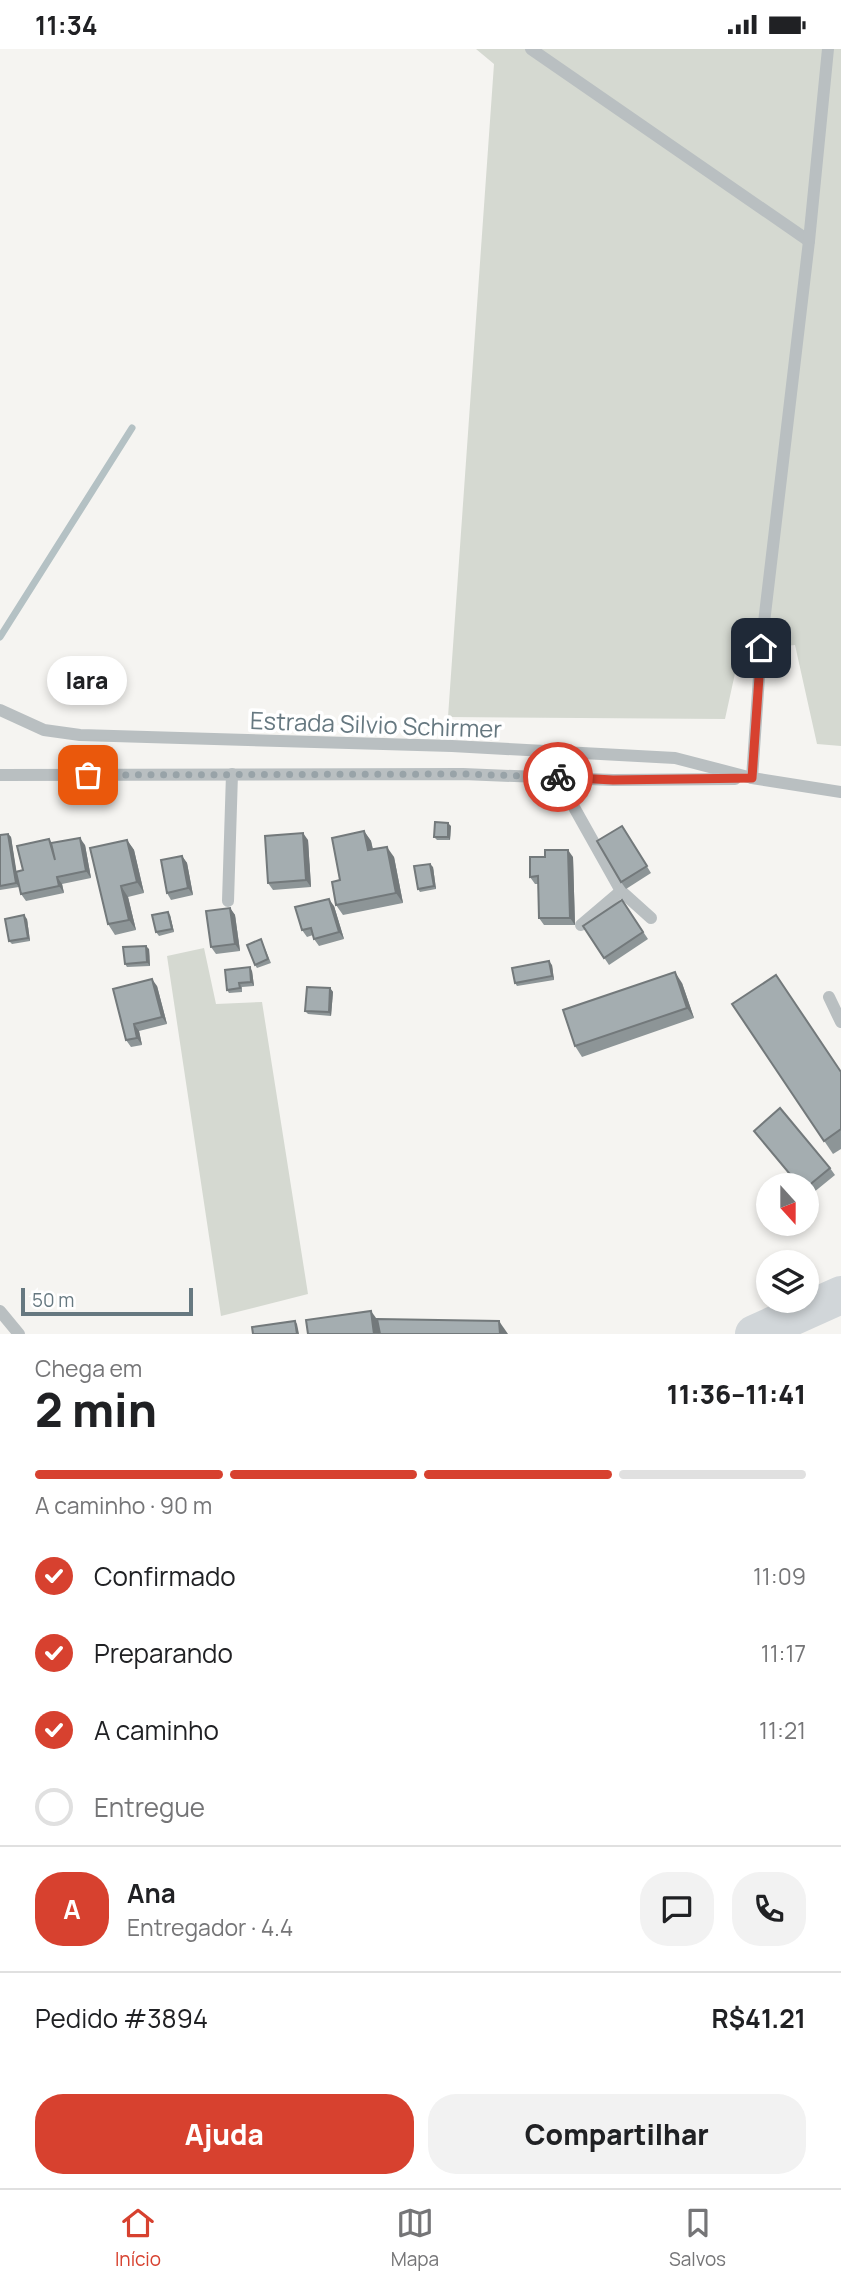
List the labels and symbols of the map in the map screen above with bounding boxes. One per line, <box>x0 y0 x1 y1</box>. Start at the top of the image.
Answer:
pin <box>731 618 791 678</box>
callout: Iara <box>48 656 128 705</box>
street label: Estrada Silvio Schirmer <box>249 703 503 745</box>
courier <box>523 742 593 812</box>
pin <box>58 745 118 805</box>
north arrow <box>756 1173 819 1235</box>
scale bar <box>21 1285 192 1317</box>

